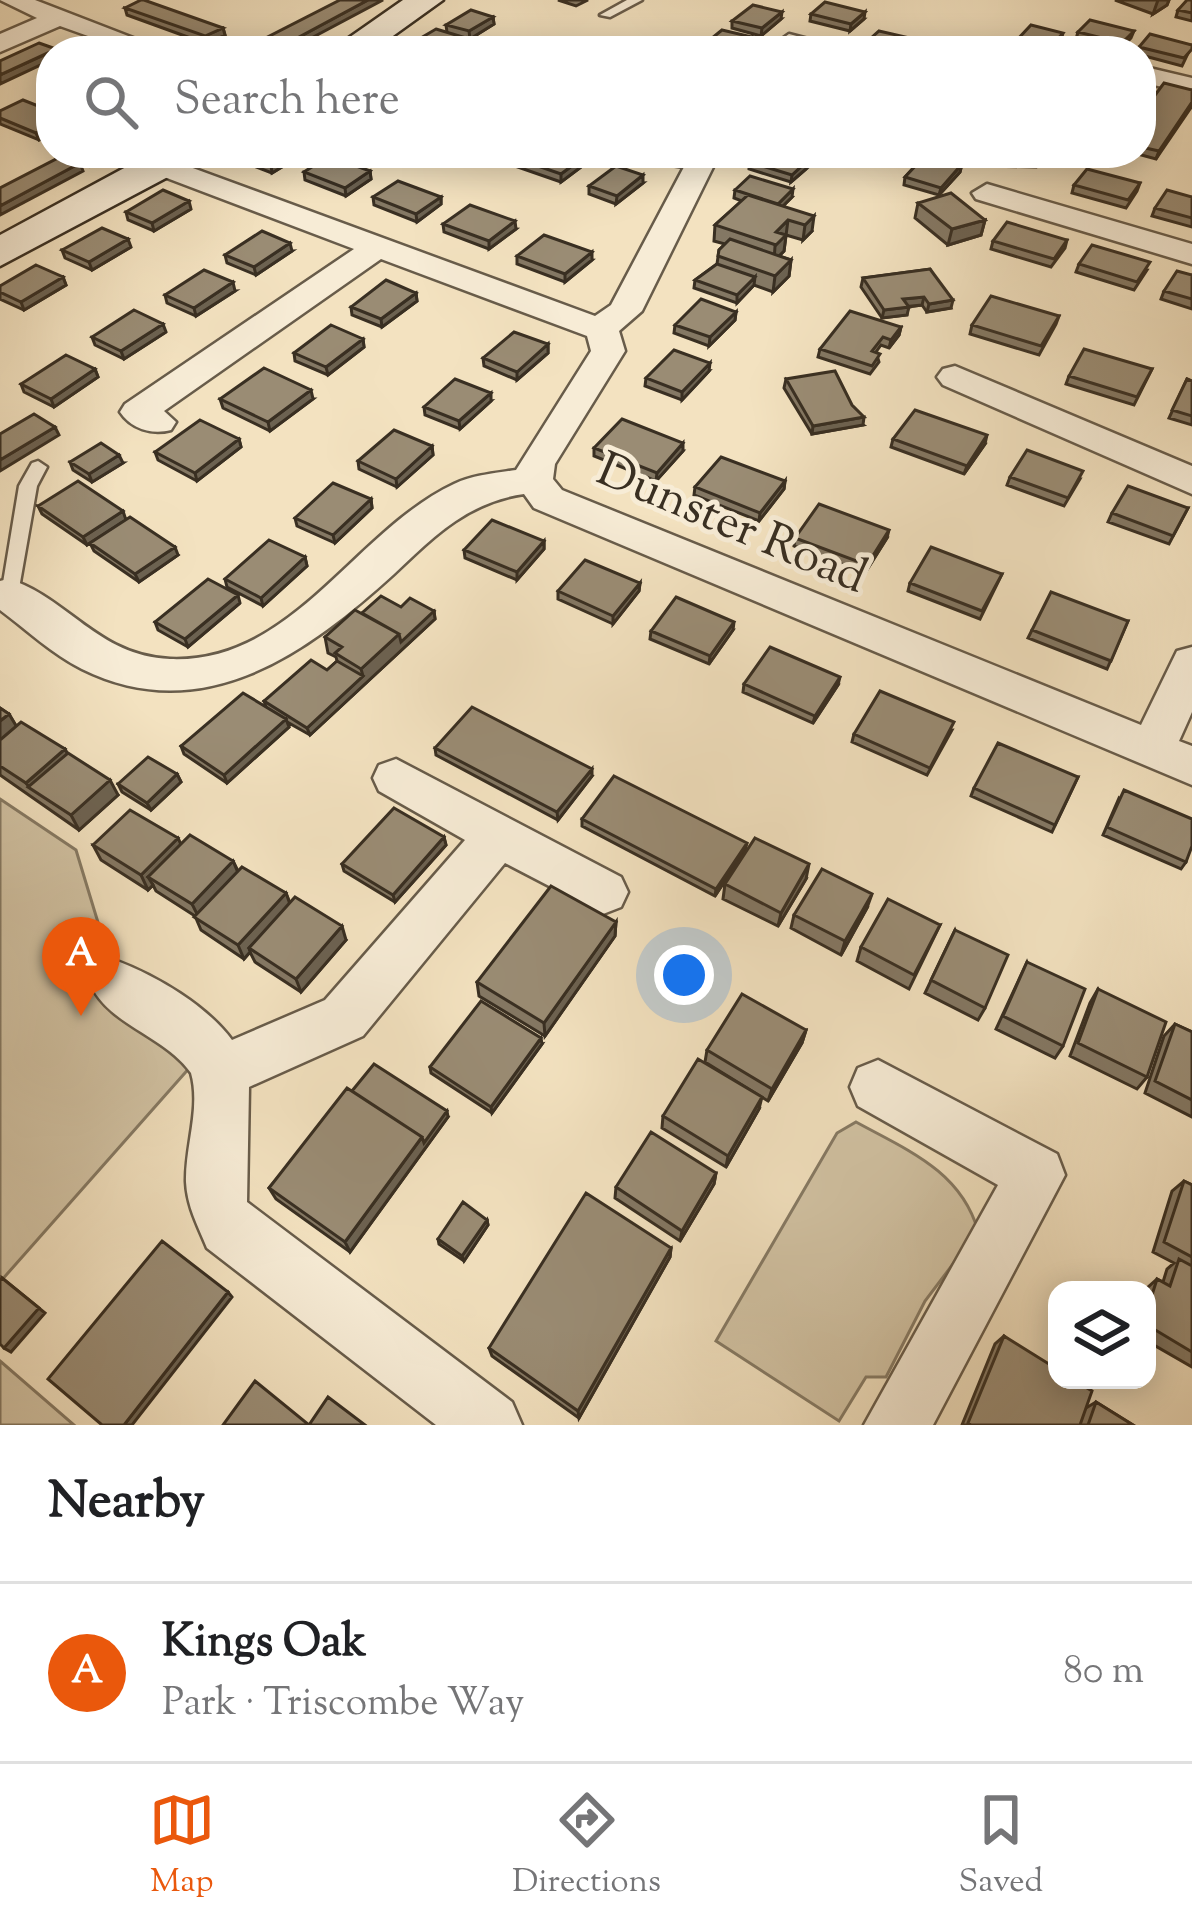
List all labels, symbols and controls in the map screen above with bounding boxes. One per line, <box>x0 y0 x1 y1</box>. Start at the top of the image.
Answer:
search box <box>36 36 1156 168</box>
icon: search <box>78 69 144 135</box>
text: Search here <box>174 70 400 135</box>
street label: Dunster Road <box>585 438 877 614</box>
pin: A <box>42 917 120 1016</box>
your location <box>654 945 714 1005</box>
map controls <box>1048 1281 1156 1389</box>
button: layers <box>1048 1281 1156 1389</box>
text: Nearby <box>48 1467 205 1540</box>
text: Kings Oak <box>162 1612 366 1677</box>
text: A <box>71 1645 103 1701</box>
text: 80 m <box>1063 1645 1144 1701</box>
text: Park · Triscombe Way <box>162 1677 525 1733</box>
tab: Map <box>149 1787 215 1907</box>
tab: Directions <box>512 1787 661 1907</box>
tab: Saved <box>959 1787 1043 1907</box>

